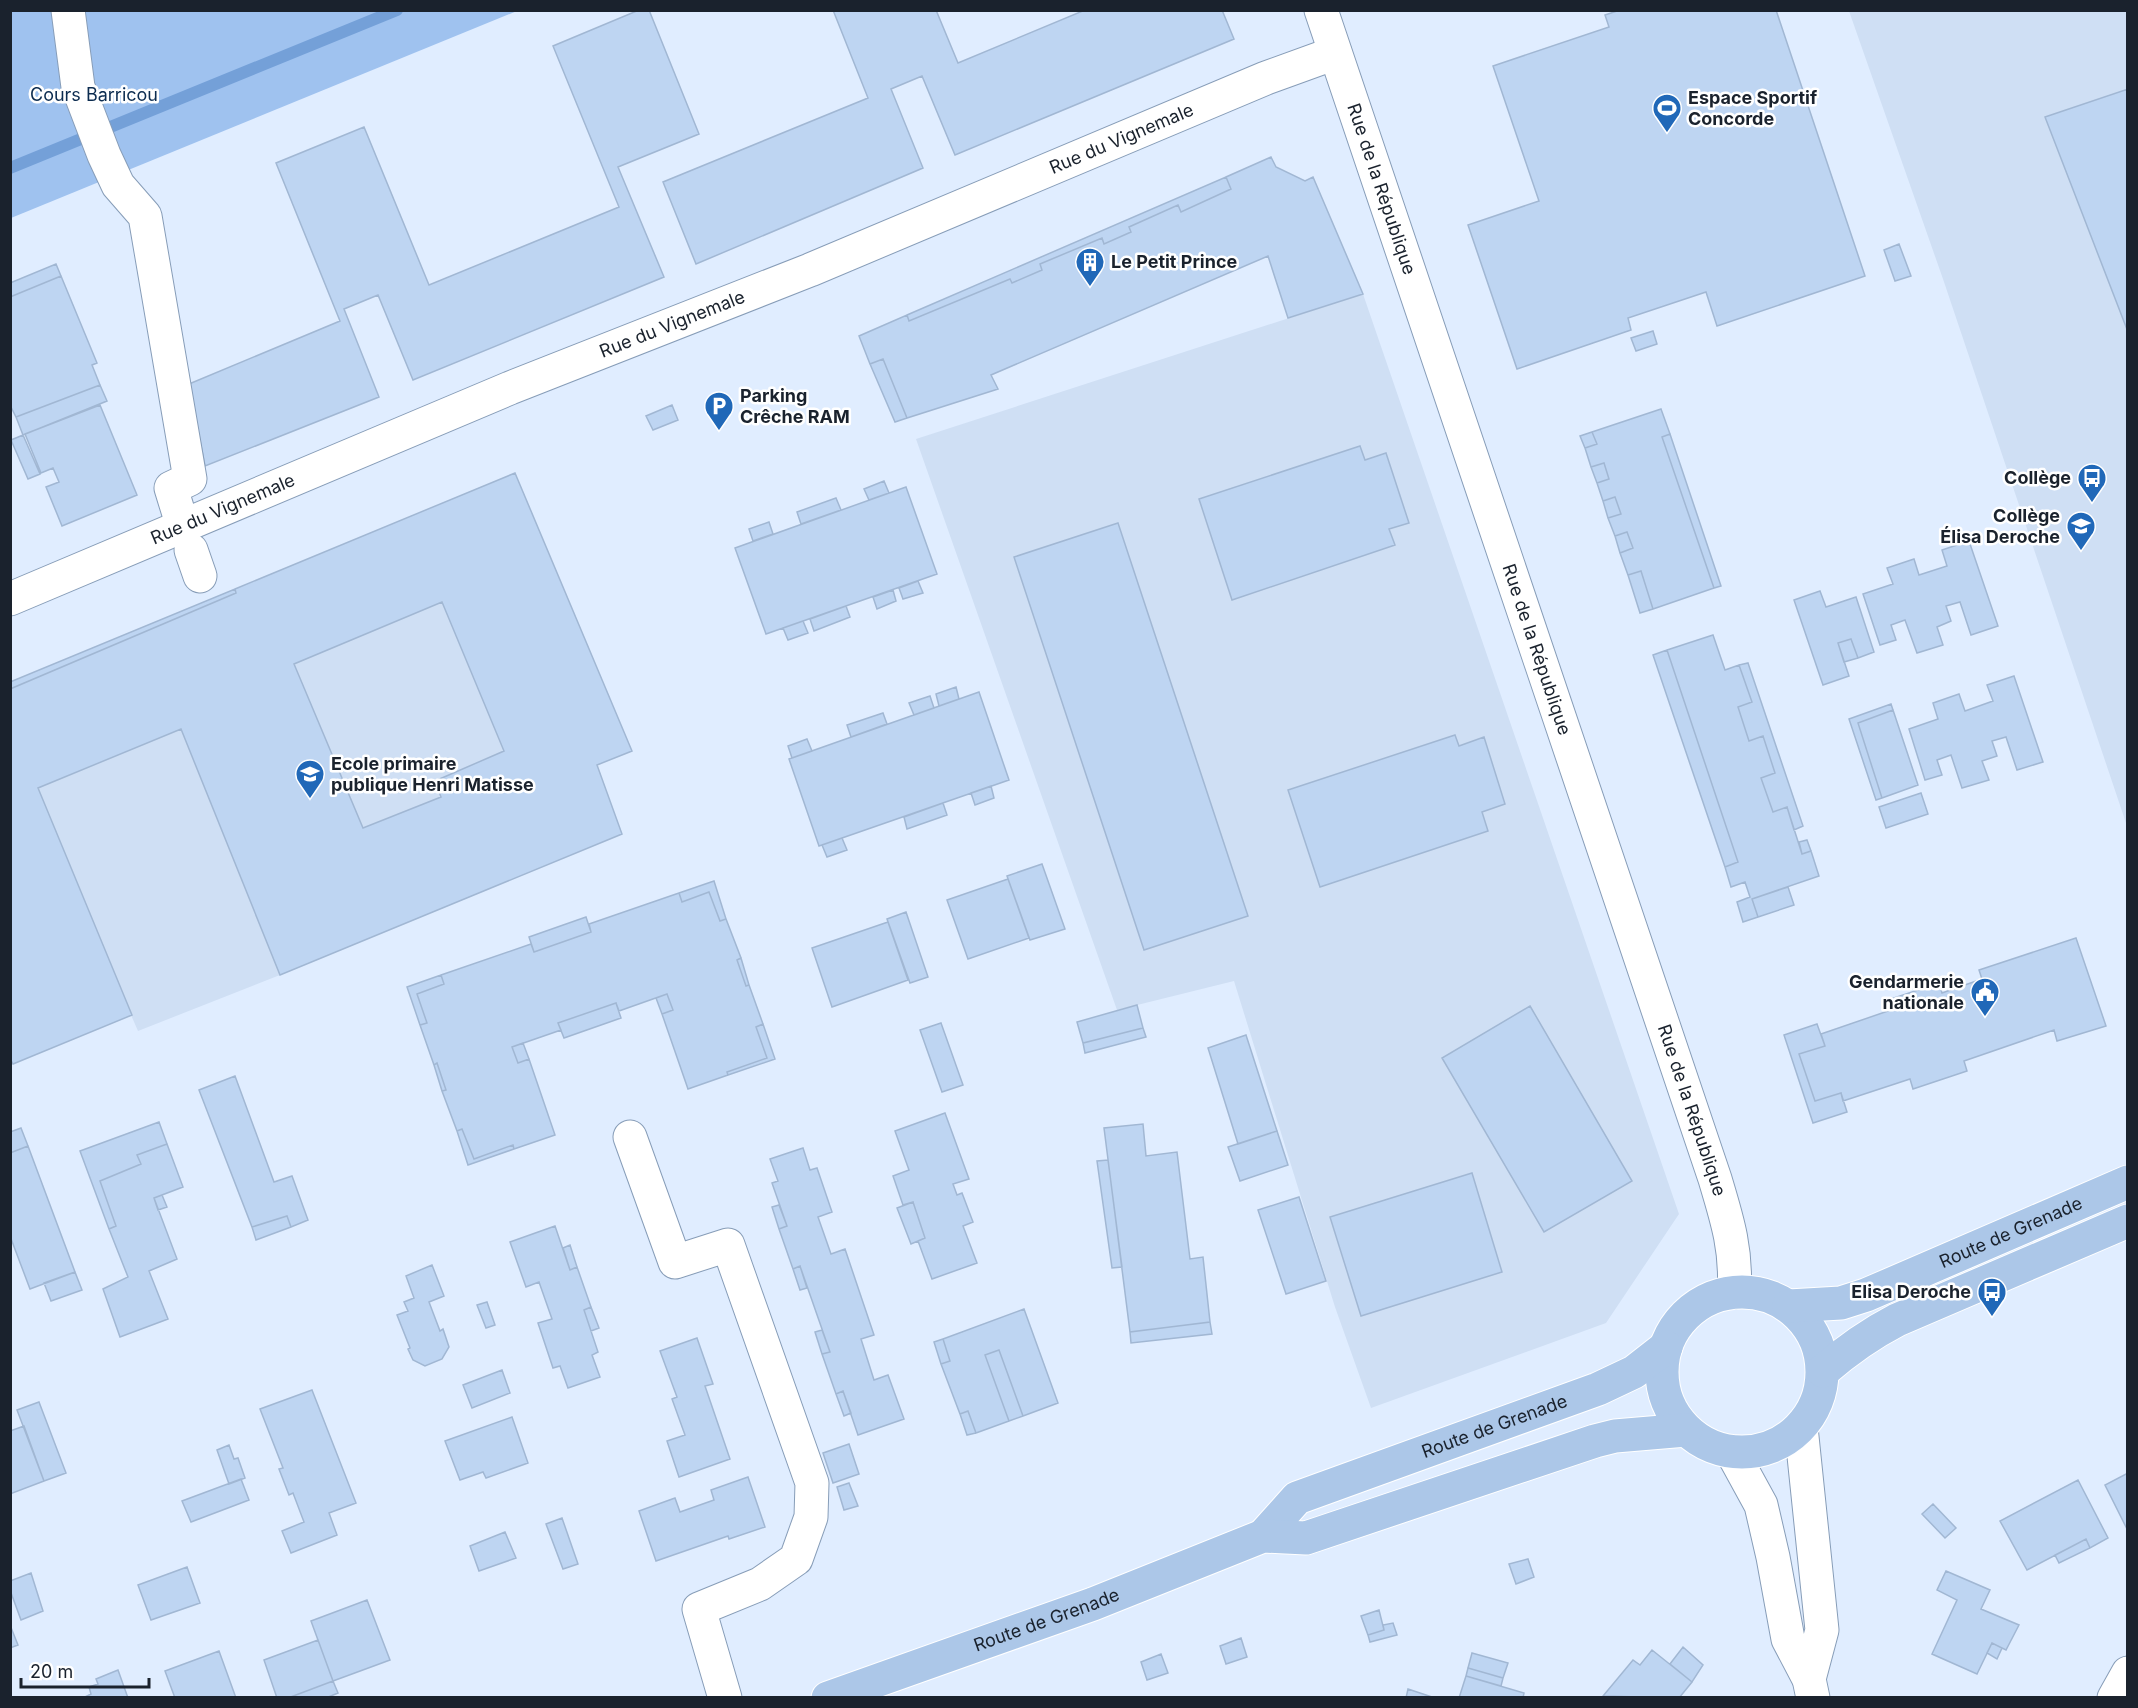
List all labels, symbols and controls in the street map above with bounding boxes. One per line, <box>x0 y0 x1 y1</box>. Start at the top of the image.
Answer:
park label: Cours Barricou <box>30 84 158 105</box>
place label: Espace Sportif Concorde <box>1688 87 1817 129</box>
sports icon: Espace Sportif Concorde <box>1651 92 1683 134</box>
street label: Rue du Vignemale <box>1046 99 1196 178</box>
street label: Rue de la République <box>1343 101 1420 277</box>
building icon: Le Petit Prince <box>1074 246 1106 288</box>
place label: Le Petit Prince <box>1111 251 1238 272</box>
street label: Rue du Vignemale <box>596 286 748 362</box>
place label: Parking Crêche RAM <box>740 385 850 427</box>
parking icon: Parking Crêche RAM <box>703 390 735 432</box>
bus stop icon: Collège <box>2076 462 2108 504</box>
place label: Collège <box>2004 467 2071 488</box>
street label: Rue du Vignemale <box>147 469 298 548</box>
place label: Collège Élisa Deroche <box>1940 505 2060 547</box>
school or university icon: Collège Élisa Deroche <box>2065 510 2097 552</box>
street label: Rue de la République <box>1498 561 1576 738</box>
place label: Ecole primaire publique Henri Matisse <box>331 753 534 795</box>
school or university icon: Ecole primaire publique Henri Matisse <box>294 758 326 800</box>
place label: Gendarmerie nationale <box>1849 971 1964 1013</box>
public building icon: Gendarmerie nationale <box>1969 976 2001 1018</box>
street label: Rue de la République <box>1654 1022 1731 1199</box>
street label: Route de Grenade <box>1936 1192 2085 1272</box>
bus stop icon: Elisa Deroche <box>1976 1276 2008 1318</box>
place label: Elisa Deroche <box>1851 1281 1971 1302</box>
street label: Route de Grenade <box>1419 1390 1570 1462</box>
street label: Route de Grenade <box>971 1584 1122 1655</box>
scale bar <box>21 1651 148 1689</box>
text: 20 m <box>30 1661 73 1682</box>

